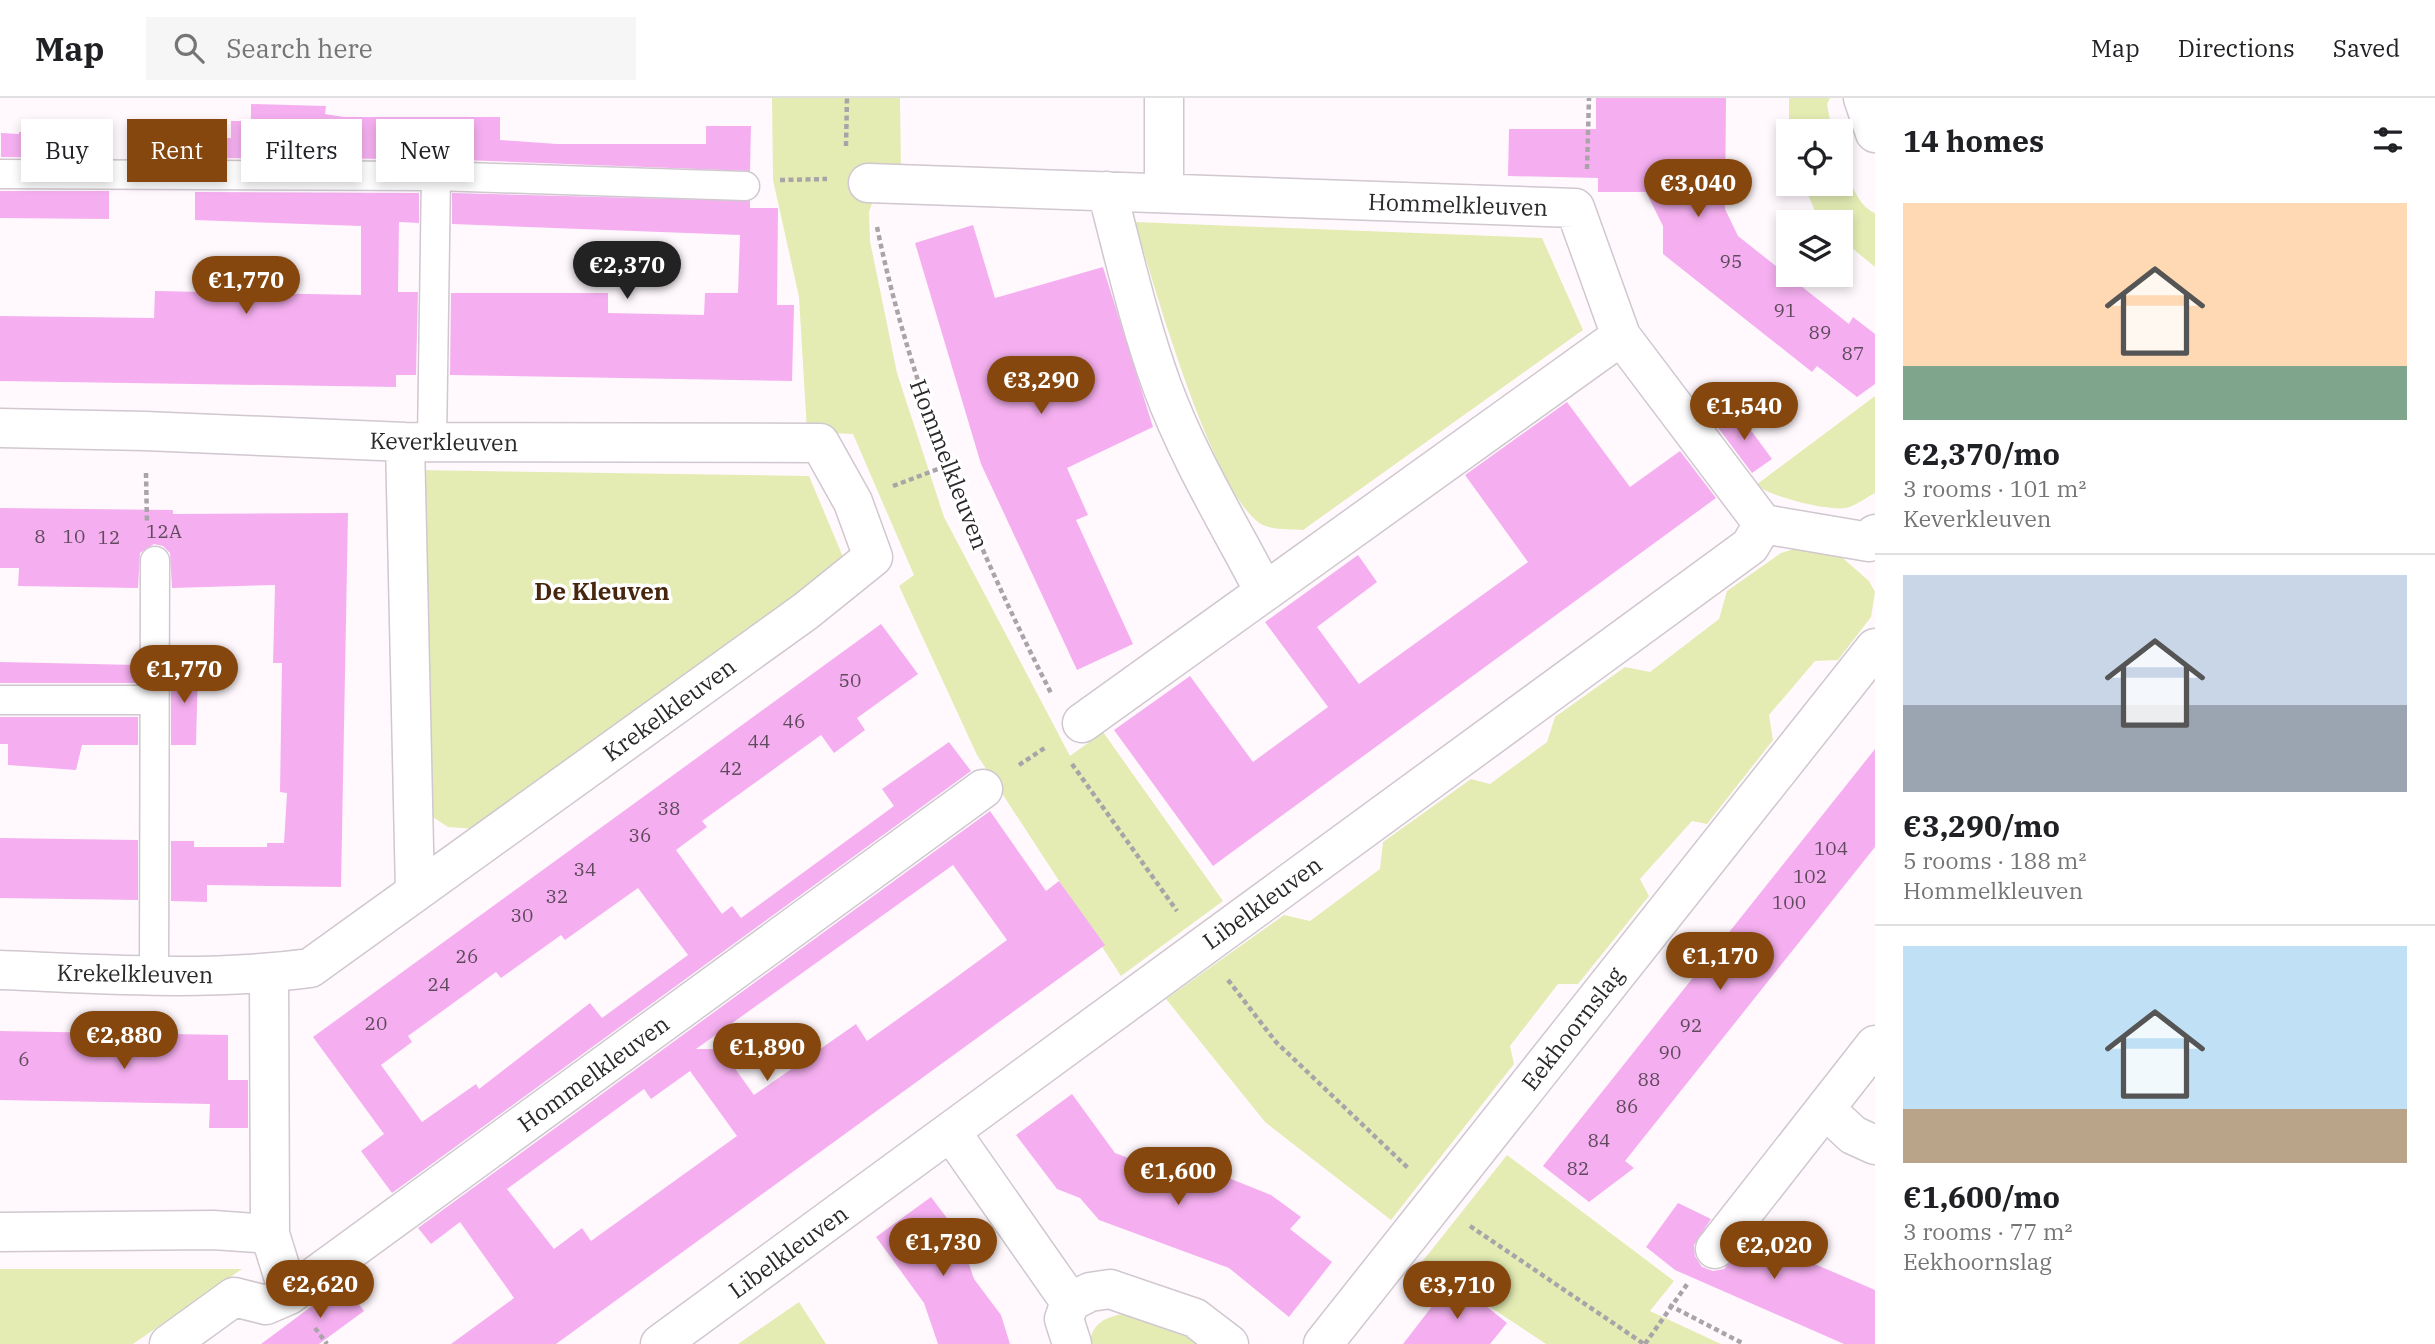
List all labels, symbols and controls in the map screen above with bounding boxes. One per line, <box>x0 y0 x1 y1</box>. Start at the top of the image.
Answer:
search box <box>146 17 636 80</box>
text: Map <box>35 27 104 70</box>
icon: search <box>170 29 208 67</box>
text: Search here <box>226 31 373 65</box>
text: Map <box>2091 32 2140 64</box>
text: Directions <box>2178 32 2295 64</box>
text: Saved <box>2333 32 2400 64</box>
chip: Buy <box>21 119 113 182</box>
chip: Rent <box>127 119 227 182</box>
chip: Filters <box>241 119 362 182</box>
chip: New <box>376 119 474 182</box>
map controls <box>1776 119 1853 287</box>
button: locate <box>1776 119 1853 196</box>
text: 14 homes <box>1903 121 2044 160</box>
icon: filters <box>2369 121 2407 159</box>
pin: €3,040 <box>1641 159 1755 219</box>
text: €3,040 <box>1660 167 1736 197</box>
street label: Hommelkleuven <box>1367 186 1549 222</box>
button: layers <box>1776 210 1853 287</box>
pin: €2,370 <box>570 242 684 301</box>
icon: home <box>2092 248 2218 374</box>
text: €2,370 <box>589 249 665 279</box>
house number: 95 <box>1720 249 1742 273</box>
pin: €1,770 <box>189 256 303 316</box>
text: €1,770 <box>208 264 284 294</box>
house number: 91 <box>1774 298 1796 322</box>
house number: 89 <box>1809 320 1831 344</box>
house number: 87 <box>1842 341 1864 365</box>
pin: €3,290 <box>984 356 1098 416</box>
text: €3,290 <box>1003 364 1079 394</box>
street label: Hommelkleuven <box>904 375 996 553</box>
pin: €1,540 <box>1687 382 1801 442</box>
text: €1,540 <box>1706 390 1782 420</box>
street label: Keverkleuven <box>369 425 519 457</box>
text: €2,370/mo <box>1903 434 2060 473</box>
text: 3 rooms · 101 m² <box>1903 473 2086 503</box>
text: Keverkleuven <box>1903 503 2052 533</box>
house number: 12A <box>146 519 182 543</box>
house number: 8 <box>34 524 46 548</box>
house number: 10 <box>63 524 85 548</box>
house number: 12 <box>98 525 120 549</box>
district label: De Kleuven <box>534 575 670 607</box>
icon: home <box>2092 620 2218 746</box>
pin: €1,770 <box>127 646 241 705</box>
street label: Krekelkleuven <box>597 651 741 767</box>
text: €1,770 <box>146 653 222 683</box>
house number: 50 <box>839 668 861 692</box>
house number: 46 <box>783 709 805 733</box>
house number: 44 <box>748 729 770 753</box>
house number: 42 <box>720 756 742 780</box>
house number: 38 <box>658 796 680 820</box>
text: €3,290/mo <box>1903 806 2060 845</box>
house number: 36 <box>629 823 651 847</box>
house number: 104 <box>1814 836 1848 860</box>
text: 5 rooms · 188 m² <box>1903 845 2086 875</box>
street label: Libelkleuven <box>1197 849 1327 955</box>
house number: 34 <box>574 857 596 881</box>
house number: 102 <box>1793 864 1827 888</box>
text: Hommelkleuven <box>1903 875 2083 905</box>
house number: 32 <box>546 884 568 908</box>
house number: 100 <box>1772 890 1806 914</box>
house number: 30 <box>511 903 533 927</box>
pin: €1,170 <box>1663 932 1777 992</box>
text: €1,170 <box>1682 940 1758 970</box>
house number: 26 <box>456 944 478 968</box>
street label: Krekelkleuven <box>56 957 214 989</box>
street label: Eekhoornslag <box>1514 960 1630 1096</box>
house number: 24 <box>428 972 450 996</box>
icon: home <box>2092 991 2218 1117</box>
street label: Hommelkleuven <box>511 1008 675 1138</box>
house number: 20 <box>365 1011 387 1035</box>
pin: €2,880 <box>67 1012 181 1071</box>
house number: 92 <box>1680 1013 1702 1037</box>
text: €2,880 <box>86 1019 162 1049</box>
pin: €1,890 <box>710 1024 824 1083</box>
text: €1,890 <box>729 1031 805 1061</box>
house number: 90 <box>1659 1040 1681 1064</box>
house number: 6 <box>18 1047 30 1071</box>
house number: 88 <box>1638 1067 1660 1091</box>
house number: 86 <box>1616 1094 1638 1118</box>
house number: 84 <box>1588 1128 1610 1152</box>
pin: €1,600 <box>1121 1148 1235 1207</box>
text: €1,600 <box>1140 1155 1216 1185</box>
house number: 82 <box>1567 1156 1589 1180</box>
text: €1,600/mo <box>1903 1177 2060 1216</box>
street label: Libelkleuven <box>723 1198 853 1304</box>
text: 3 rooms · 77 m² <box>1903 1216 2073 1246</box>
pin: €1,730 <box>886 1218 1000 1278</box>
pin: €2,020 <box>1717 1222 1831 1281</box>
text: €1,730 <box>905 1226 981 1256</box>
text: €2,020 <box>1736 1229 1812 1259</box>
text: Eekhoornslag <box>1903 1246 2052 1276</box>
pin: €2,620 <box>263 1260 377 1320</box>
pin: €3,710 <box>1400 1262 1514 1321</box>
text: €2,620 <box>282 1268 358 1298</box>
text: €3,710 <box>1419 1269 1495 1299</box>

